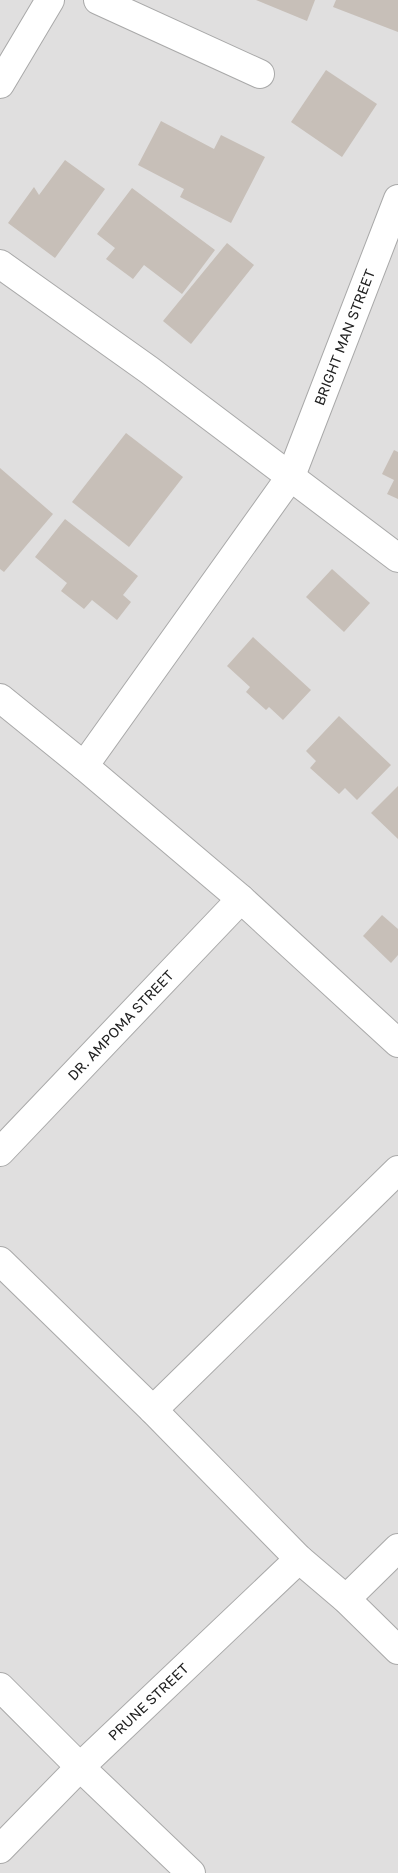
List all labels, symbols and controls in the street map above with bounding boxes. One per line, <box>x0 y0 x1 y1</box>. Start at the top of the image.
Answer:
street label: BRIGHT MAN STREET <box>310 266 378 408</box>
street label: DR. AMPOMA STREET <box>64 966 177 1084</box>
street label: PRUNE STREET <box>104 1659 192 1744</box>

